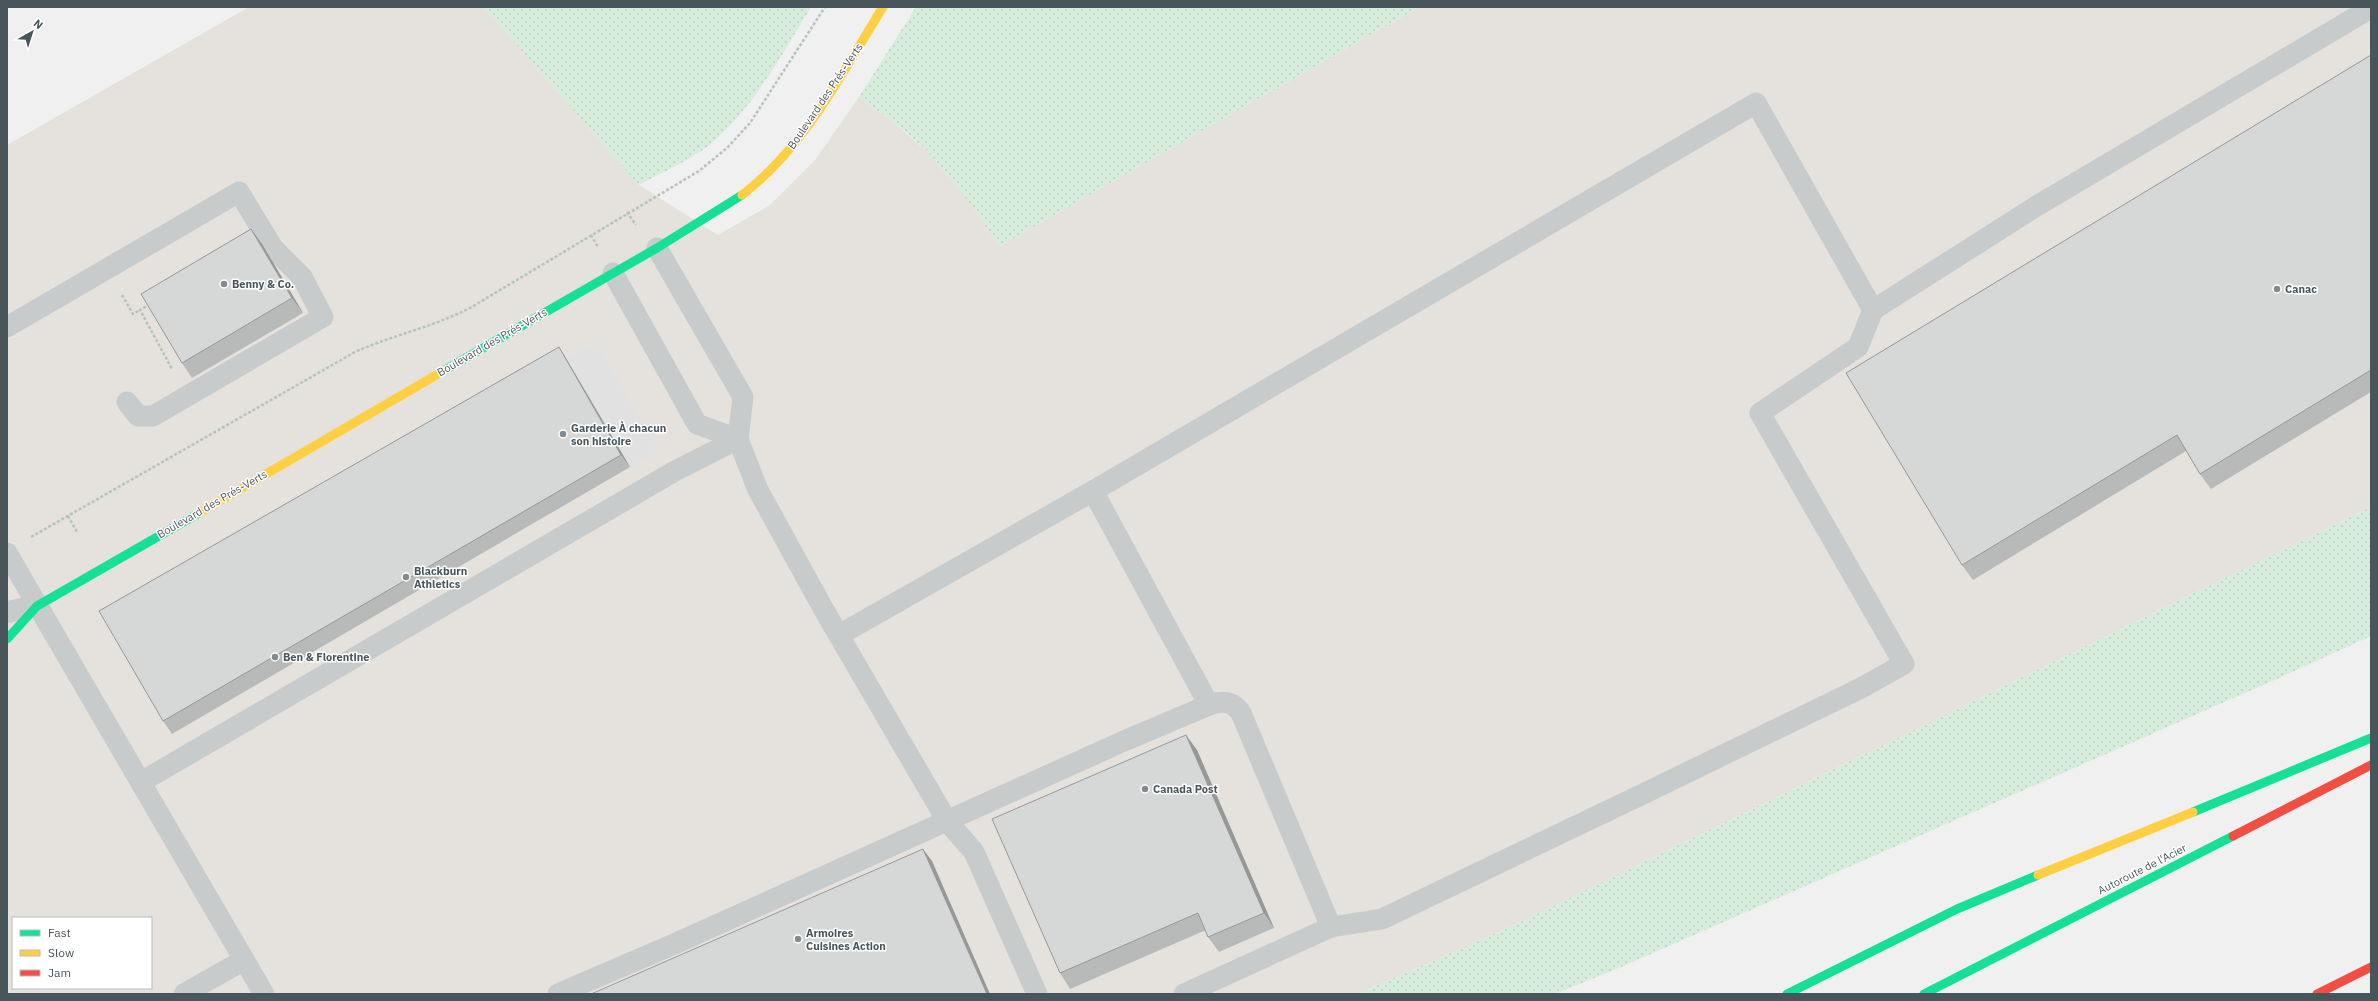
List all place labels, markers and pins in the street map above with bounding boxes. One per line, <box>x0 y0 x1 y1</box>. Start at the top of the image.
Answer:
place label: Benny & Co. <box>232 277 294 291</box>
marker: Benny & Co. <box>219 279 229 289</box>
place label: Canac <box>2285 282 2317 296</box>
marker: Canac <box>2272 284 2282 294</box>
place label: Garderie À chacun son histoire <box>571 420 666 448</box>
marker: Garderie À chacun son histoire <box>558 429 568 439</box>
place label: Blackburn Athletics <box>414 564 467 591</box>
marker: Blackburn Athletics <box>401 572 411 582</box>
place label: Ben & Florentine <box>283 650 369 664</box>
marker: Ben & Florentine <box>270 652 280 662</box>
place label: Canada Post <box>1153 782 1218 796</box>
marker: Canada Post <box>1140 784 1150 794</box>
place label: Armoires Cuisines Action <box>806 926 886 953</box>
marker: Armoires Cuisines Action <box>793 934 803 944</box>

